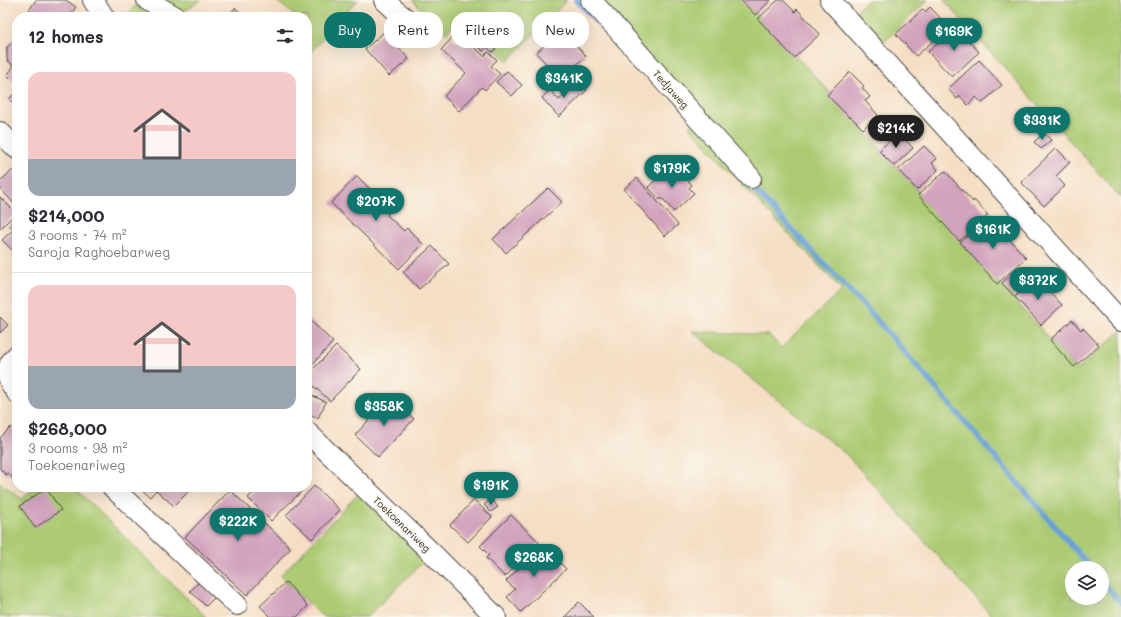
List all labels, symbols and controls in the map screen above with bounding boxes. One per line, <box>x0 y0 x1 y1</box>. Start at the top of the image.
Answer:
chip: Buy <box>324 12 376 48</box>
chip: Rent <box>384 12 443 48</box>
chip: Filters <box>451 12 524 48</box>
chip: New <box>532 12 589 48</box>
pin: $169K <box>926 18 982 52</box>
text: $169K <box>935 22 973 39</box>
text: 12 homes <box>28 25 104 47</box>
icon: filters <box>274 25 296 47</box>
pin: $341K <box>536 65 592 99</box>
street label: Tedjaweg <box>650 67 692 111</box>
text: $341K <box>545 69 583 86</box>
icon: home <box>126 98 198 170</box>
pin: $331K <box>1014 107 1070 141</box>
text: $331K <box>1023 111 1061 128</box>
pin: $214K <box>868 115 924 149</box>
text: $214K <box>877 119 915 136</box>
pin: $179K <box>644 155 700 189</box>
text: $179K <box>653 159 691 176</box>
pin: $207K <box>348 188 404 222</box>
text: $207K <box>356 192 396 209</box>
text: $214,000 <box>28 204 104 226</box>
pin: $161K <box>965 216 1021 250</box>
text: $161K <box>975 220 1011 237</box>
text: 3 rooms · 74 m² <box>28 226 127 243</box>
text: Saroja Raghoebarweg <box>28 243 170 260</box>
pin: $372K <box>1010 267 1066 301</box>
text: $372K <box>1019 271 1057 288</box>
icon: home <box>126 311 198 383</box>
pin: $358K <box>356 393 412 427</box>
text: $358K <box>364 397 404 414</box>
text: $268,000 <box>28 417 107 439</box>
text: 3 rooms · 98 m² <box>28 439 127 456</box>
text: Toekoenariweg <box>28 456 125 473</box>
pin: $191K <box>463 472 519 506</box>
text: $191K <box>473 476 509 493</box>
street label: Toekoenariweg <box>370 493 434 555</box>
pin: $222K <box>210 508 266 542</box>
text: $222K <box>219 512 257 529</box>
pin: $268K <box>506 544 562 578</box>
text: $268K <box>514 548 554 565</box>
map controls <box>1065 561 1109 605</box>
button: layers <box>1065 561 1109 605</box>

